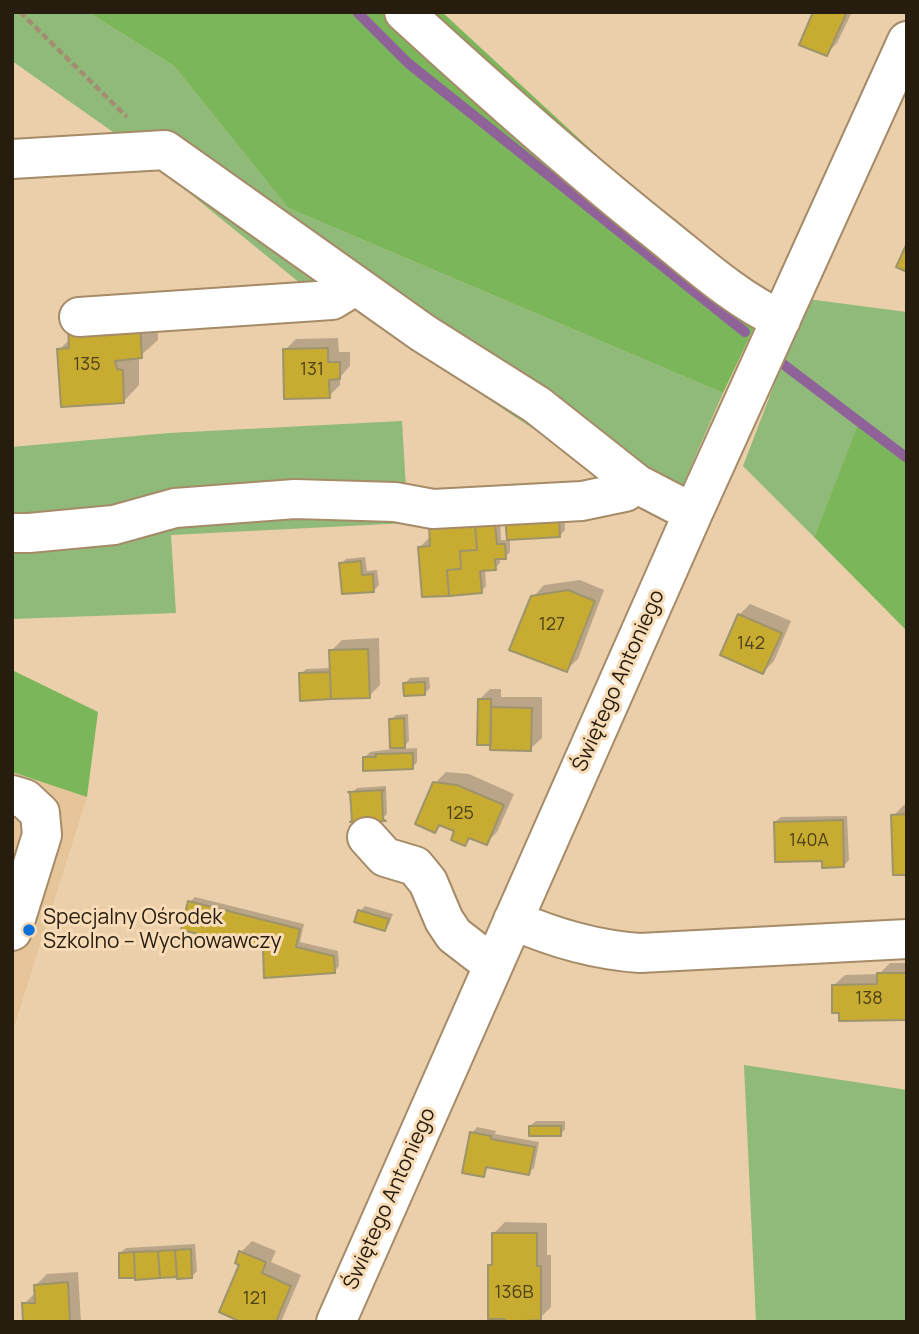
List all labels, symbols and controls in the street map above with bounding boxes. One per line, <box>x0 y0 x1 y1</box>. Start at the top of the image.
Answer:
house number: 135 <box>73 354 101 376</box>
house number: 131 <box>300 359 324 381</box>
street label: Świętego Antoniego <box>568 586 670 776</box>
house number: 127 <box>539 614 565 636</box>
house number: 142 <box>737 633 765 655</box>
house number: 125 <box>446 803 474 825</box>
house number: 140A <box>789 830 829 852</box>
place label: Specjalny Ośrodek Szkolno – Wychowawczy <box>43 905 281 955</box>
marker: Specjalny Ośrodek Szkolno – Wychowawczy <box>21 922 37 938</box>
house number: 138 <box>855 988 883 1010</box>
street label: Świętego Antoniego <box>339 1104 441 1294</box>
house number: 136B <box>494 1282 534 1304</box>
house number: 121 <box>243 1288 267 1310</box>

